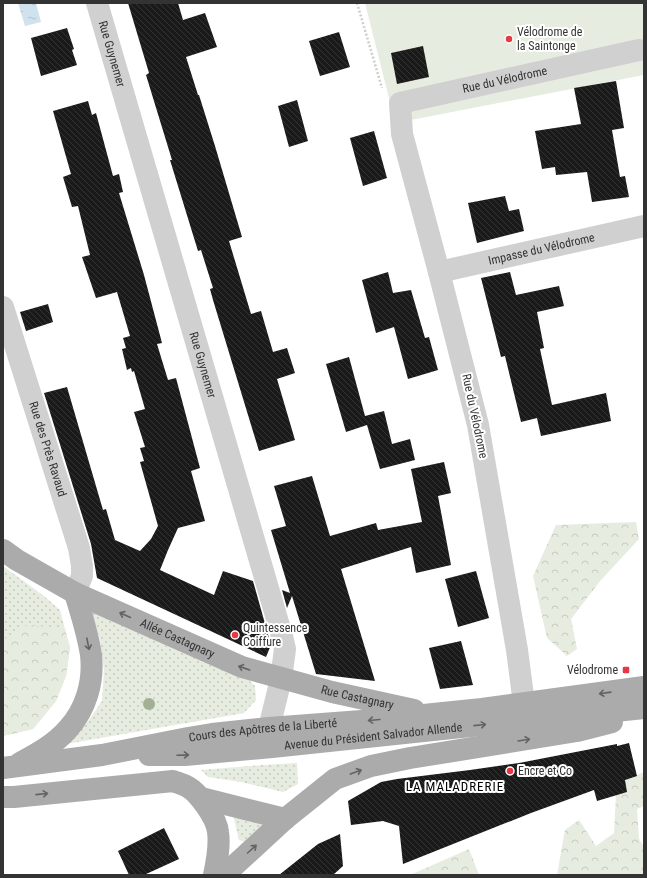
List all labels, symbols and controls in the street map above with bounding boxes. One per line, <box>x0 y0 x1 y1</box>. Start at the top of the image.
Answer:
street label: Rue Guynemer <box>96 19 128 89</box>
place label: Vélodrome de la Saintonge <box>517 25 583 53</box>
marker: Vélodrome de la Saintonge <box>504 34 514 44</box>
street label: Rue du Vélodrome <box>461 64 549 96</box>
street label: Impasse du Vélodrome <box>487 230 596 268</box>
street label: Rue Guynemer <box>186 330 219 400</box>
street label: Rue du Vélodrome <box>459 372 491 460</box>
street label: Rue des Près Ravaud <box>26 400 69 499</box>
one-way arrow <box>120 611 132 618</box>
street label: Allée Castagnary <box>138 616 217 661</box>
place label: Quintessence Coiffure <box>243 621 308 649</box>
marker: Quintessence Coiffure <box>230 630 240 640</box>
one-way arrow <box>85 637 93 650</box>
one-way arrow <box>239 663 251 671</box>
place label: Vélodrome <box>567 663 618 677</box>
marker: Vélodrome <box>621 665 631 675</box>
street label: Rue Castagnary <box>319 682 395 712</box>
one-way arrow <box>599 689 612 697</box>
street label: Cours des Apôtres de la Liberté <box>188 716 338 745</box>
one-way arrow <box>368 717 381 724</box>
street label: Avenue du Président Salvador Allende <box>283 720 463 753</box>
one-way arrow <box>473 721 486 728</box>
one-way arrow <box>517 735 530 743</box>
one-way arrow <box>176 751 189 759</box>
place label: Encre et Co <box>518 764 572 778</box>
marker: Encre et Co <box>505 766 515 776</box>
one-way arrow <box>349 767 361 775</box>
district label: LA MALADRERIE <box>406 779 504 794</box>
one-way arrow <box>35 790 48 798</box>
one-way arrow <box>247 844 257 853</box>

